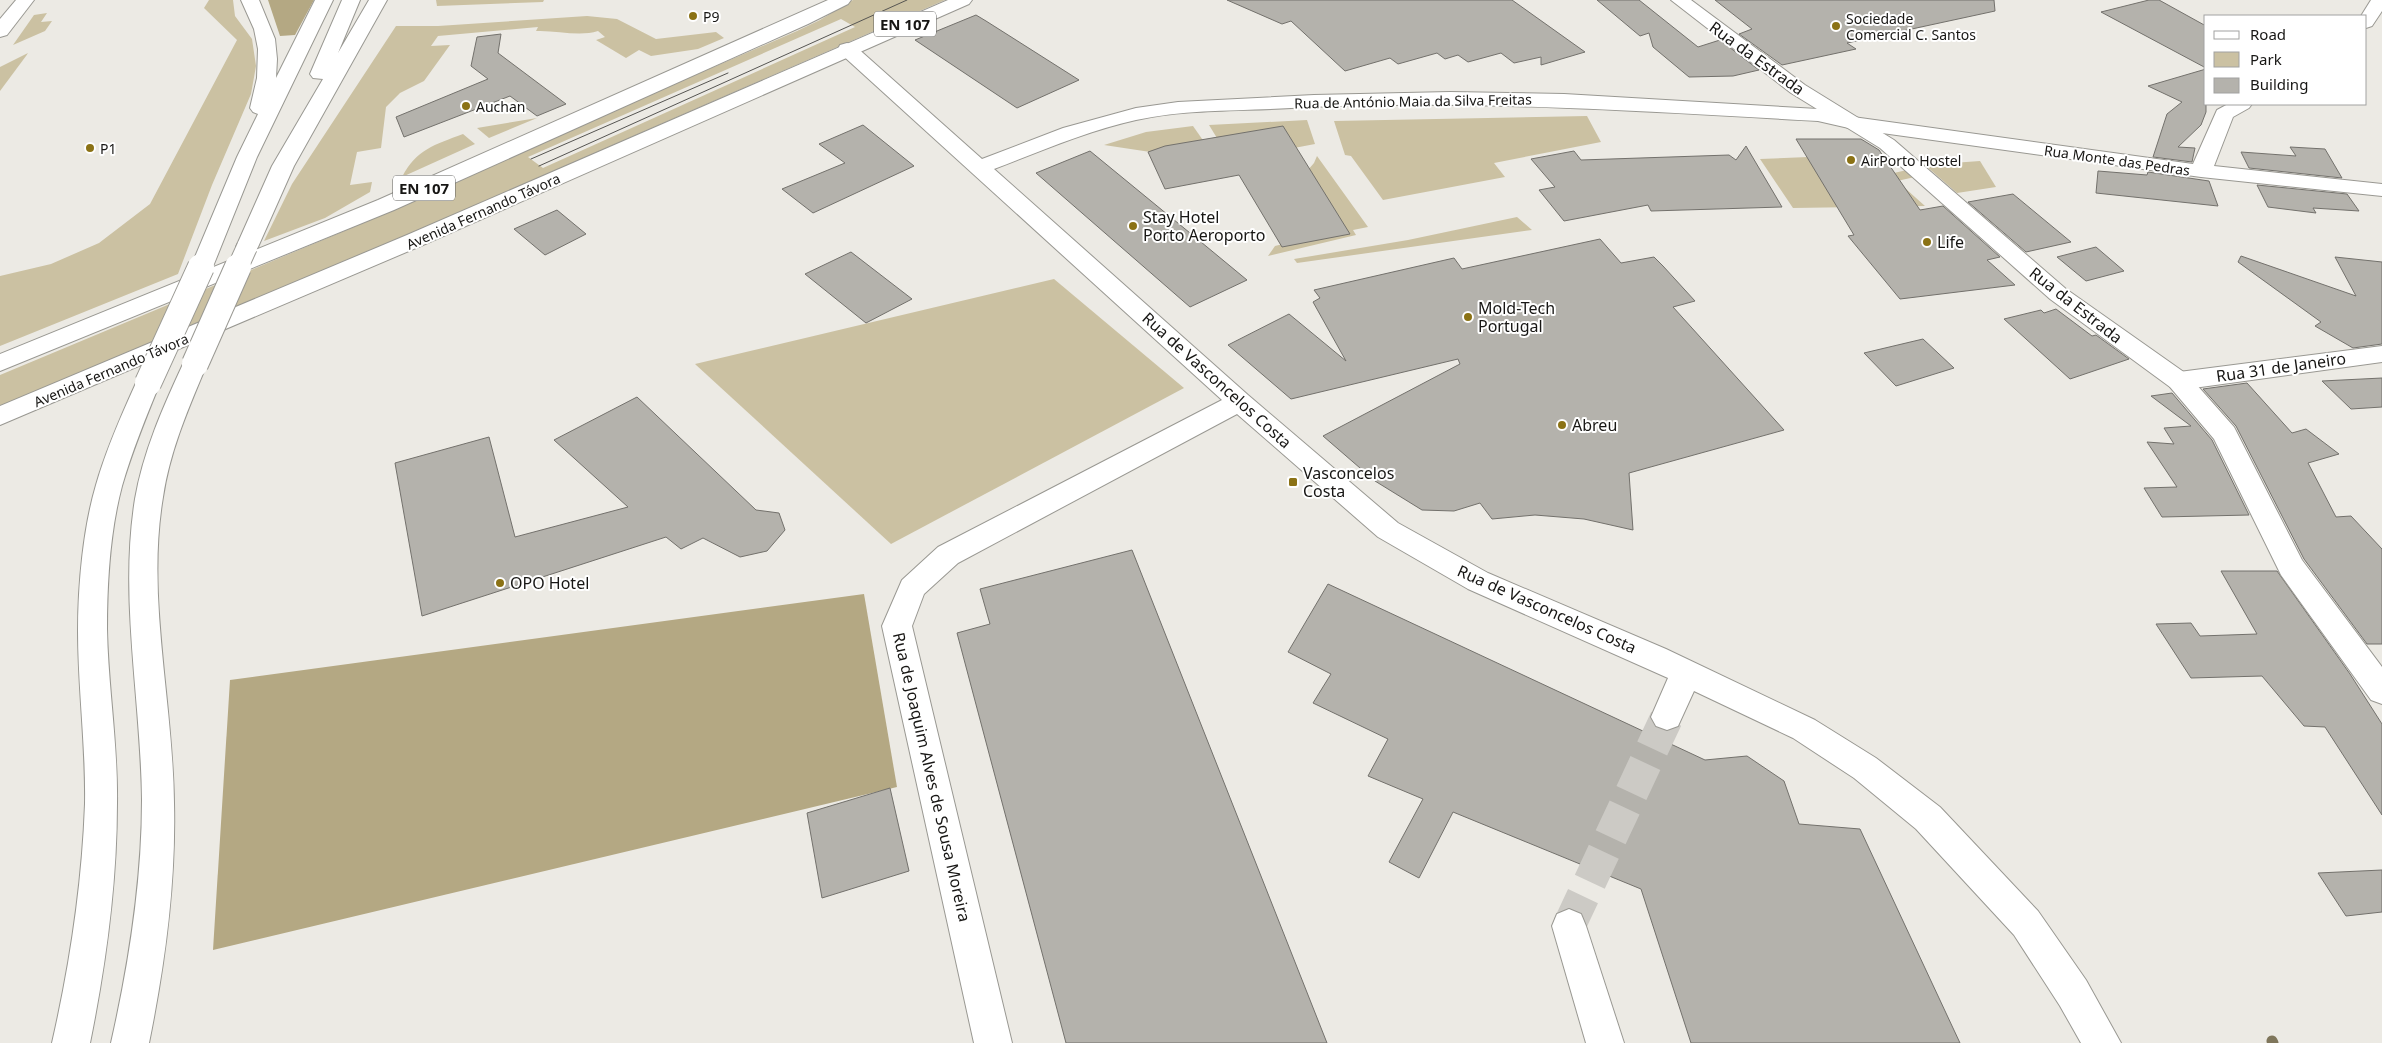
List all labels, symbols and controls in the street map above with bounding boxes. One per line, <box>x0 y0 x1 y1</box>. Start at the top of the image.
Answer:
place label: P9 <box>703 7 719 26</box>
place label: Sociedade Comercial C. Santos <box>1846 9 1976 44</box>
marker: P9 <box>687 10 699 22</box>
road number: EN 107 <box>874 12 936 36</box>
legend <box>2204 15 2367 105</box>
street label: Rua da Estrada <box>1705 16 1809 100</box>
marker: Sociedade Comercial C. Santos <box>1830 20 1842 32</box>
text: Road <box>2250 24 2286 44</box>
text: Park <box>2250 49 2282 69</box>
text: Building <box>2250 74 2308 94</box>
street label: Rua de António Maia da Silva Freitas <box>1294 89 1532 113</box>
place label: Auchan <box>476 97 525 116</box>
marker: Auchan <box>460 100 472 112</box>
place label: P1 <box>100 139 116 158</box>
street label: Rua Monte das Pedras <box>2043 140 2191 180</box>
marker: P1 <box>84 142 96 154</box>
place label: AirPorto Hostel <box>1861 151 1961 170</box>
marker: AirPorto Hostel <box>1845 154 1857 166</box>
street label: Avenida Fernando Távora <box>403 168 563 254</box>
road number: EN 107 <box>393 176 455 200</box>
place label: Stay Hotel Porto Aeroporto <box>1143 206 1265 246</box>
marker: Stay Hotel Porto Aeroporto <box>1127 220 1139 232</box>
place label: Life <box>1937 231 1964 253</box>
marker: Life <box>1921 236 1933 248</box>
street label: Rua da Estrada <box>2025 262 2127 348</box>
place label: Mold-Tech Portugal <box>1478 297 1555 337</box>
street label: Rua de Vasconcelos Costa <box>1138 307 1296 453</box>
marker: Mold-Tech Portugal <box>1462 311 1474 323</box>
street label: Avenida Fernando Távora <box>31 329 191 411</box>
street label: Rua 31 de Janeiro <box>2215 347 2347 387</box>
place label: Abreu <box>1572 414 1617 436</box>
marker: Abreu <box>1556 419 1568 431</box>
place label: Vasconcelos Costa <box>1303 462 1394 502</box>
marker: Vasconcelos Costa <box>1287 476 1299 488</box>
street label: Rua de Vasconcelos Costa <box>1454 560 1640 658</box>
place label: OPO Hotel <box>510 572 589 594</box>
marker: OPO Hotel <box>494 577 506 589</box>
street label: Rua de Joaquim Alves de Sousa Moreira <box>888 630 976 924</box>

